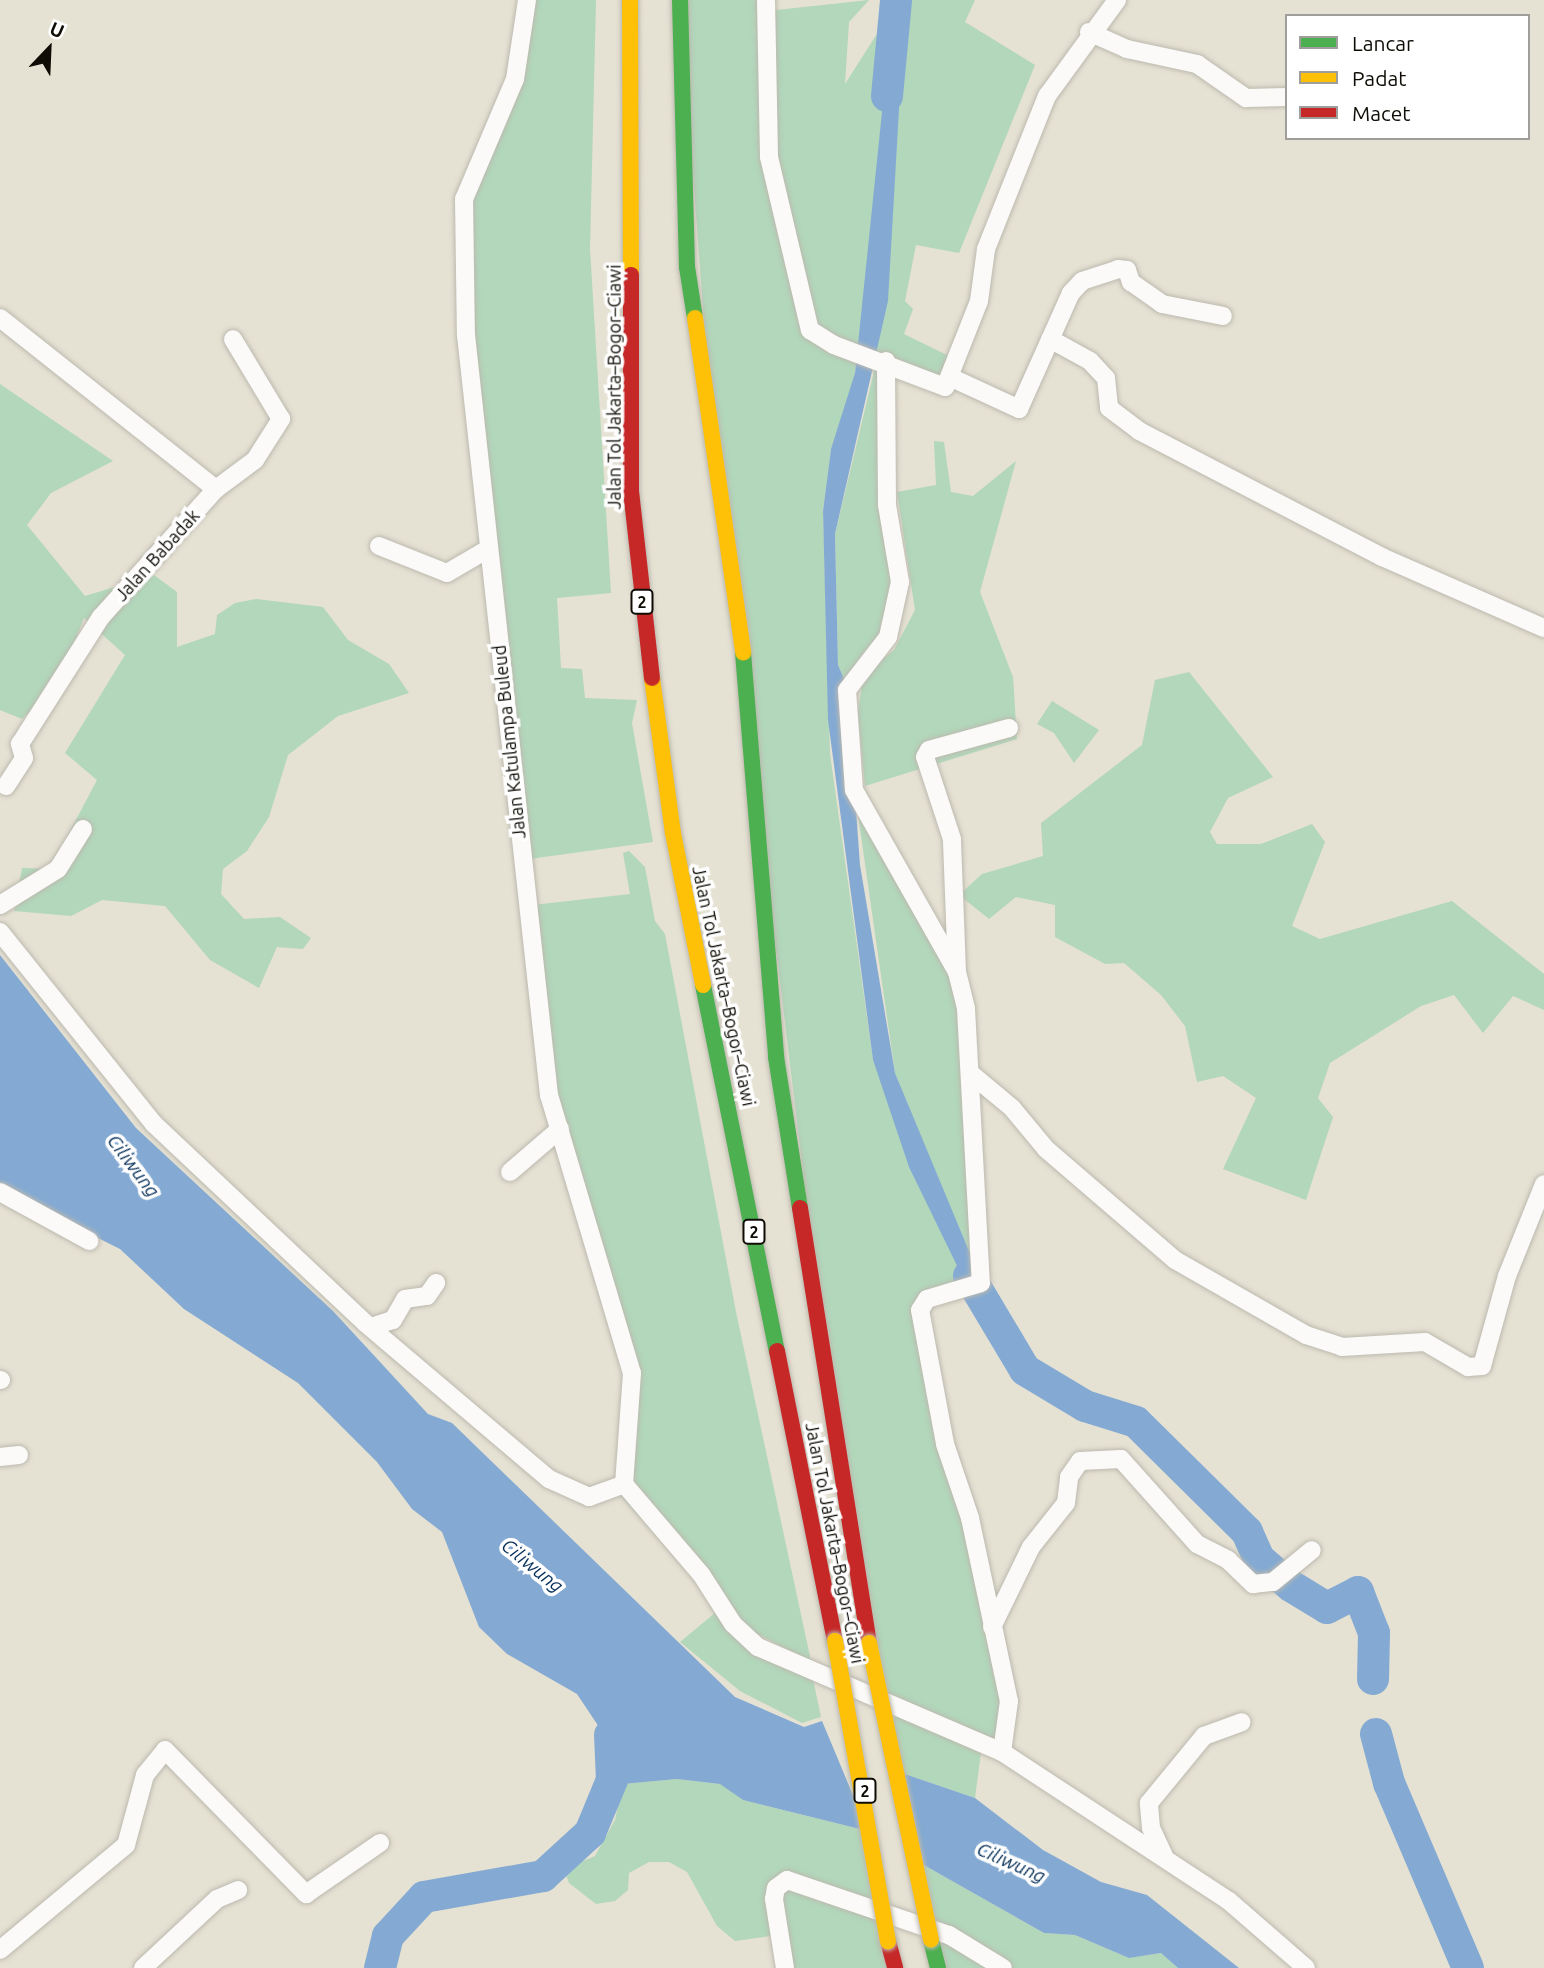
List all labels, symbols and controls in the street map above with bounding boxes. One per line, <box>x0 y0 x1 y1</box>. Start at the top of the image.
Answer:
north arrow <box>14 14 84 84</box>
legend <box>1285 14 1530 140</box>
text: U <box>47 17 68 42</box>
text: Lancar <box>1352 31 1414 55</box>
text: Padat <box>1352 66 1407 90</box>
text: Macet <box>1352 101 1411 125</box>
street label: Jalan Tol Jakarta–Bogor–Ciawi <box>603 265 625 509</box>
street label: Jalan Babadak <box>110 505 204 605</box>
road number: 2 <box>630 590 654 614</box>
street label: Jalan Katulampa Buleud <box>488 644 530 840</box>
street label: Jalan Tol Jakarta–Bogor–Ciawi <box>688 864 760 1108</box>
water label: Ciliwung <box>102 1130 164 1202</box>
road number: 2 <box>742 1220 766 1244</box>
street label: Jalan Tol Jakarta–Bogor–Ciawi <box>801 1421 869 1665</box>
water label: Ciliwung <box>497 1534 567 1598</box>
road number: 2 <box>853 1778 877 1804</box>
water label: Ciliwung <box>973 1838 1049 1888</box>

